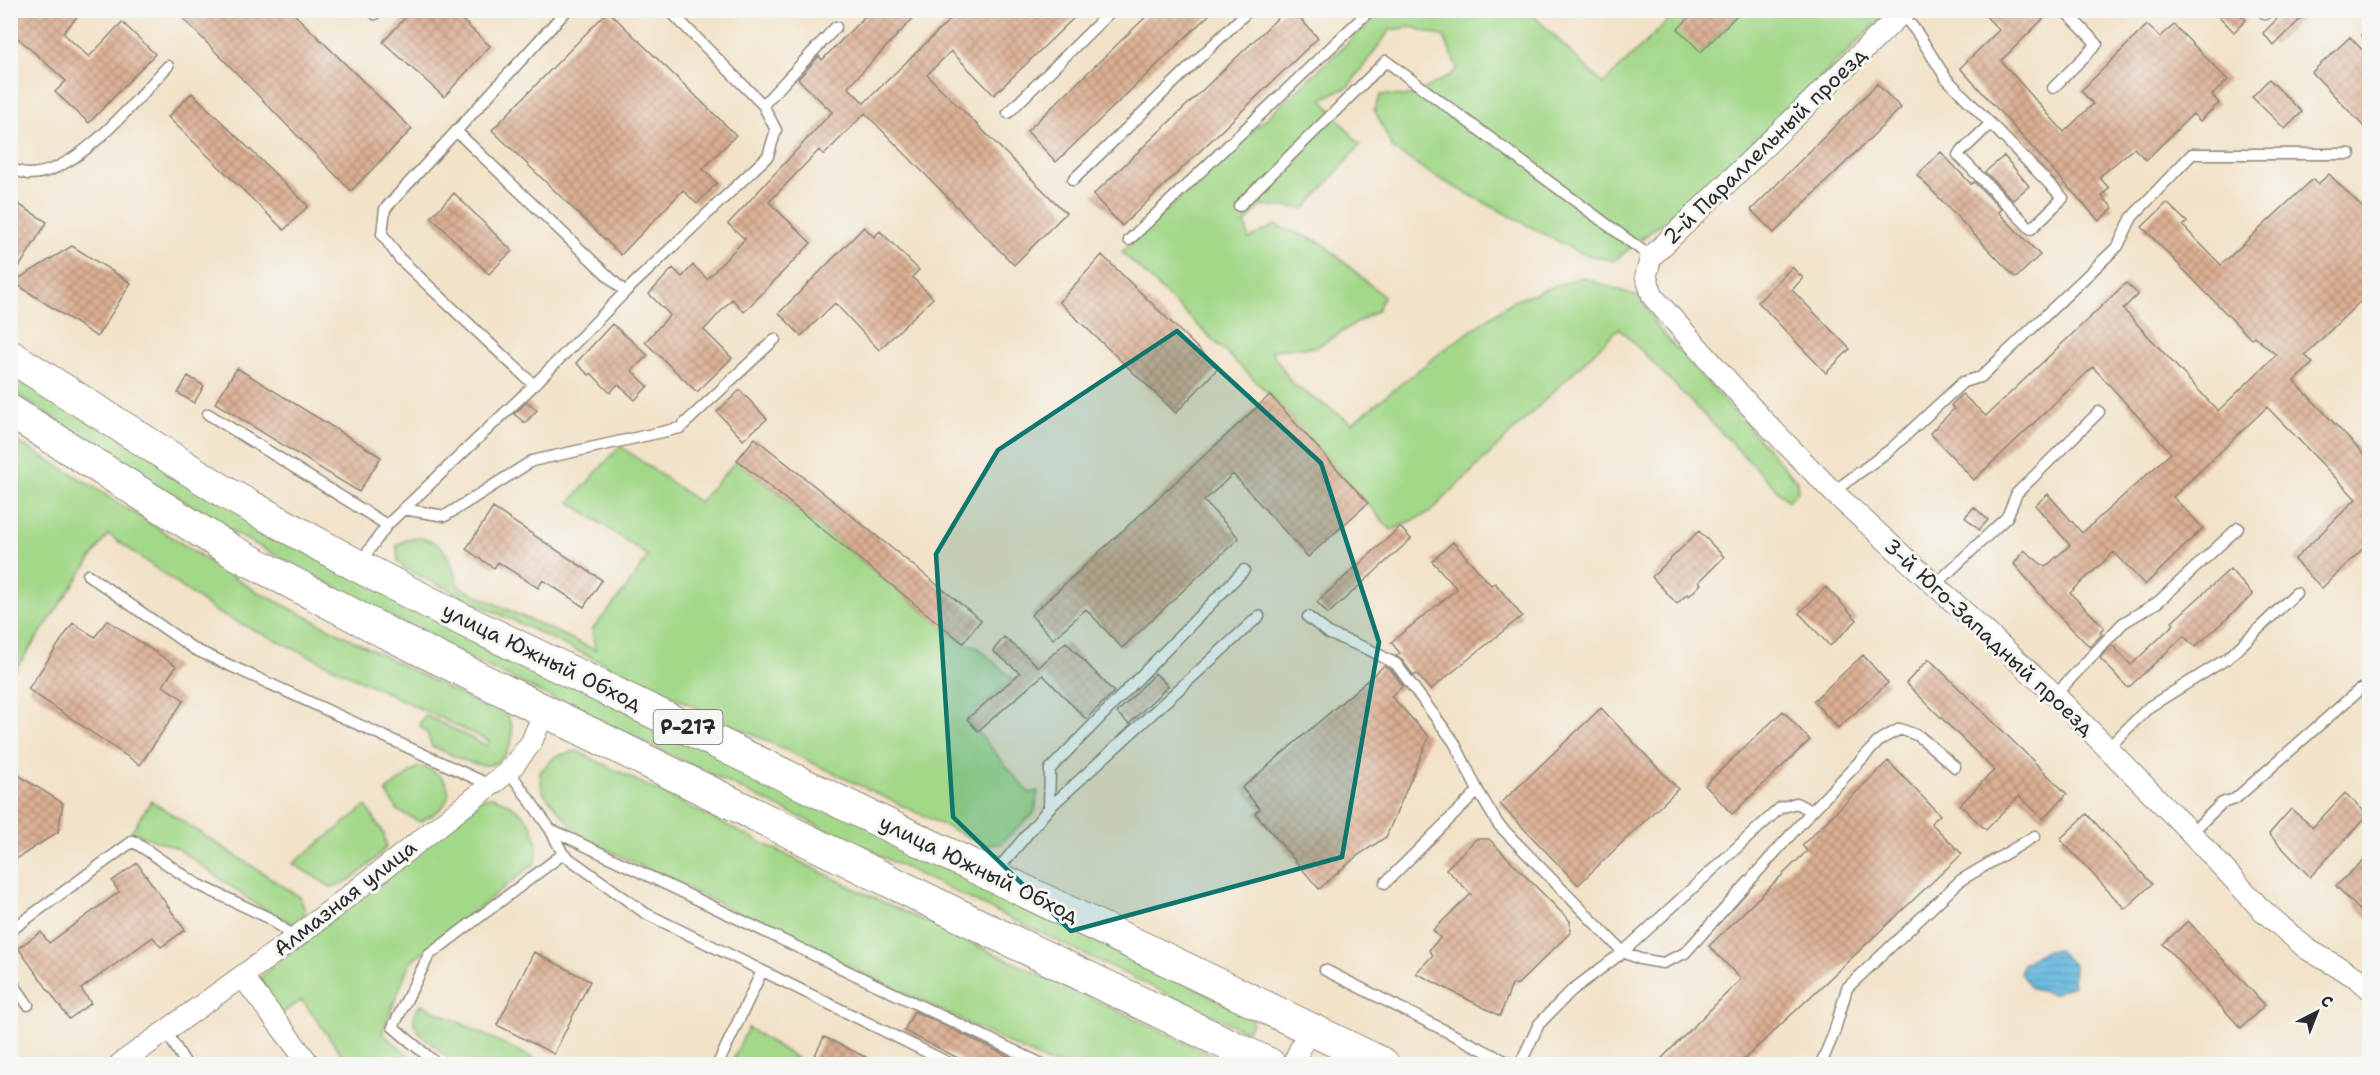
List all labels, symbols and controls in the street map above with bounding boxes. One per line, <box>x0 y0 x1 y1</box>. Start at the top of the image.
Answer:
street label: 2-й Параллельный проезд <box>1657 41 1873 251</box>
street label: 3-й Юго-Западный проезд <box>1878 532 2100 742</box>
street label: улица Южный Обход <box>438 596 646 718</box>
road number: Р-217 <box>654 710 722 744</box>
street label: улица Южный Обход <box>875 808 1083 930</box>
street label: Алмазная улица <box>268 833 422 963</box>
north arrow <box>2287 982 2347 1042</box>
text: С <box>2316 990 2338 1012</box>

